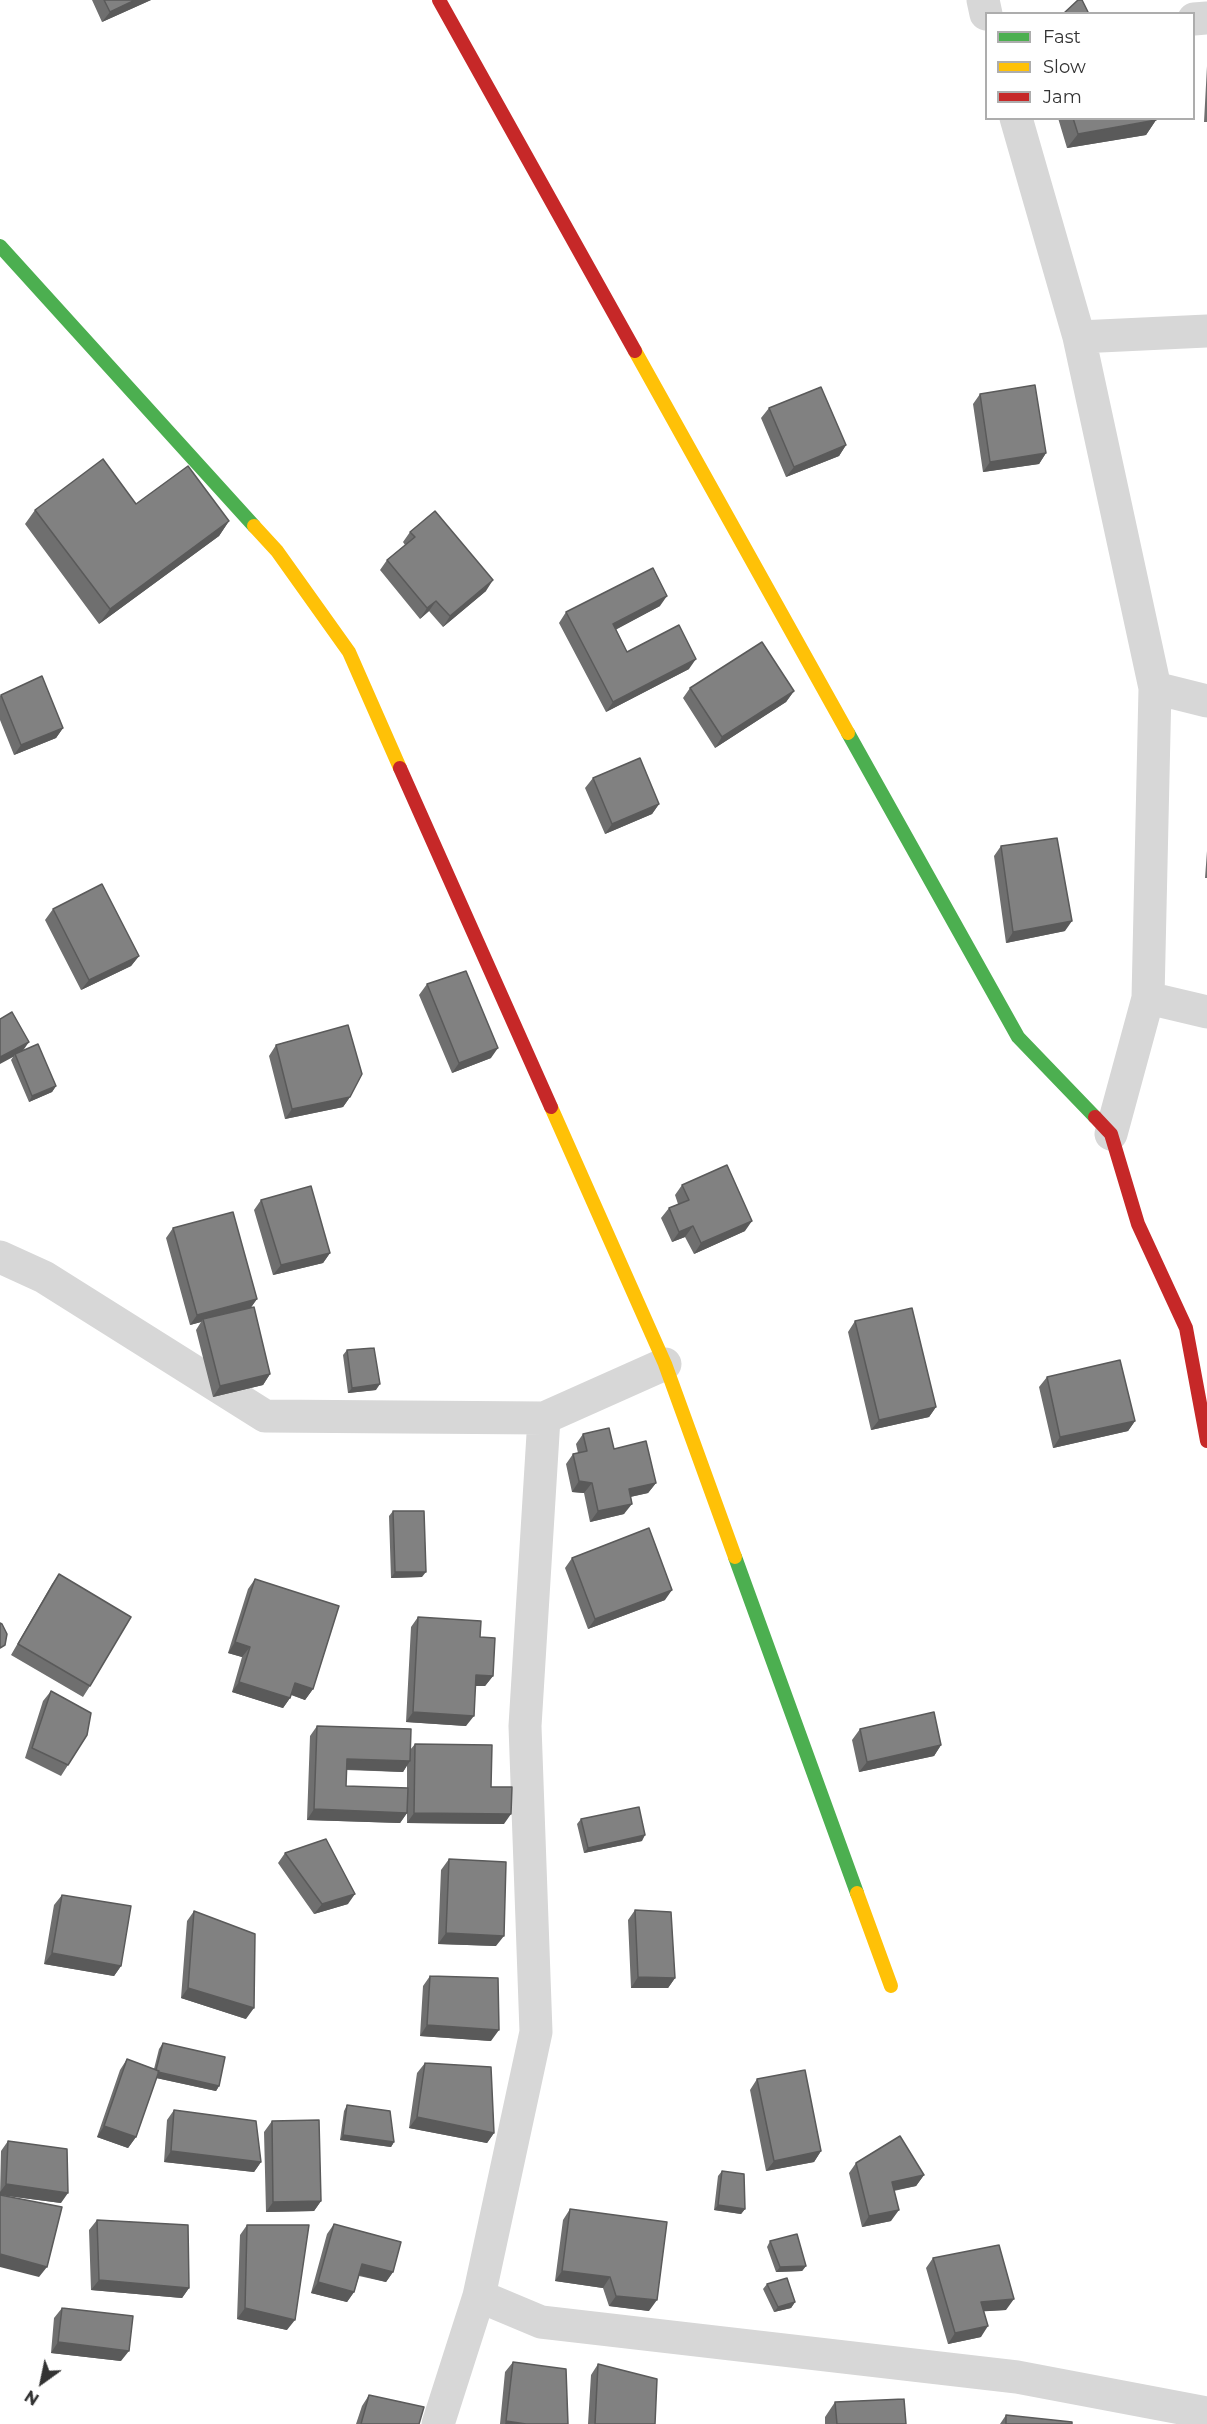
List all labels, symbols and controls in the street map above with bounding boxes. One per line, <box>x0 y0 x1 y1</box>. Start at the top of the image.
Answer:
legend <box>985 12 1195 120</box>
text: Fast <box>1043 26 1081 48</box>
text: Slow <box>1043 56 1086 78</box>
text: Jam <box>1043 86 1082 108</box>
north arrow <box>12 2352 72 2412</box>
text: N <box>21 2386 43 2409</box>

